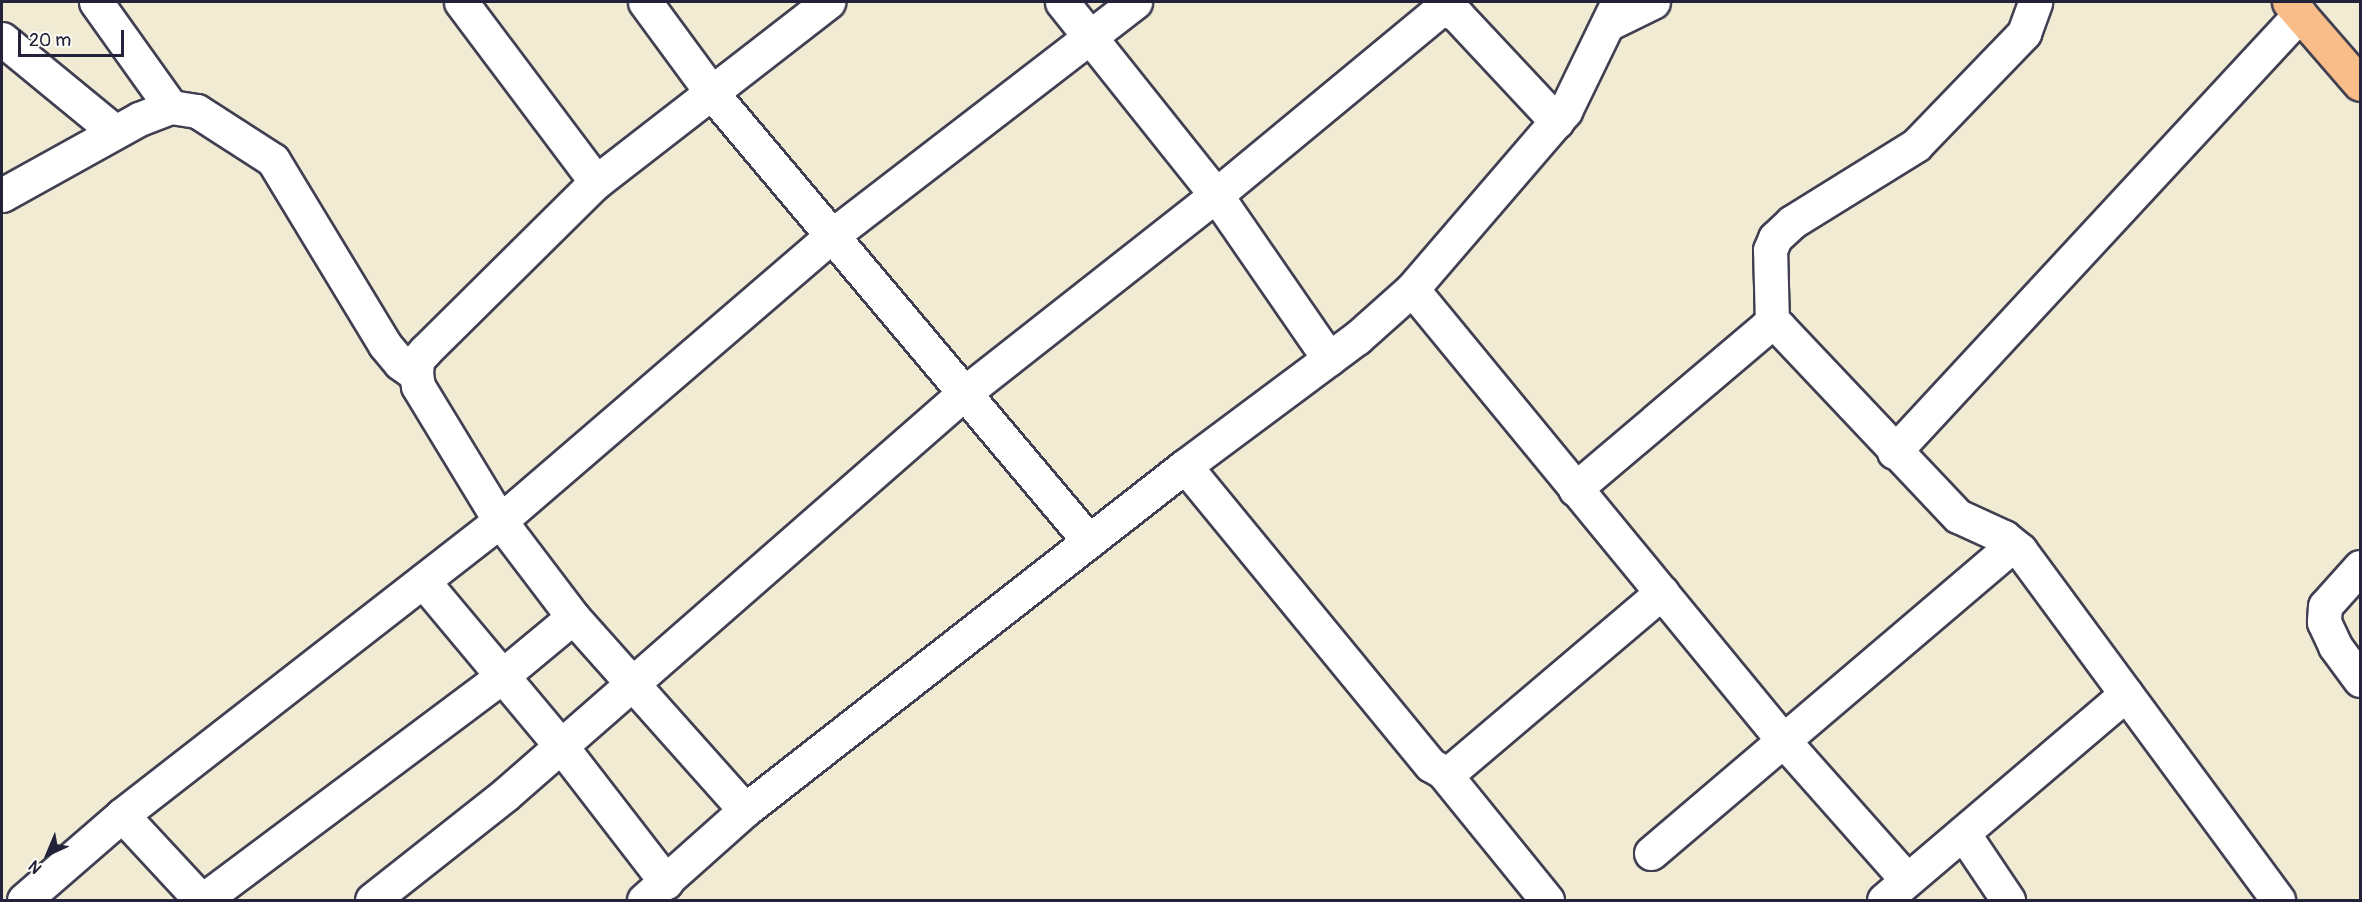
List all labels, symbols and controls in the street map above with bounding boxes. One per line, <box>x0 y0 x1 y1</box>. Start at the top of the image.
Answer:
scale bar <box>21 18 128 56</box>
text: 20 m <box>29 29 71 52</box>
north arrow <box>18 824 78 884</box>
text: N <box>25 856 46 878</box>

